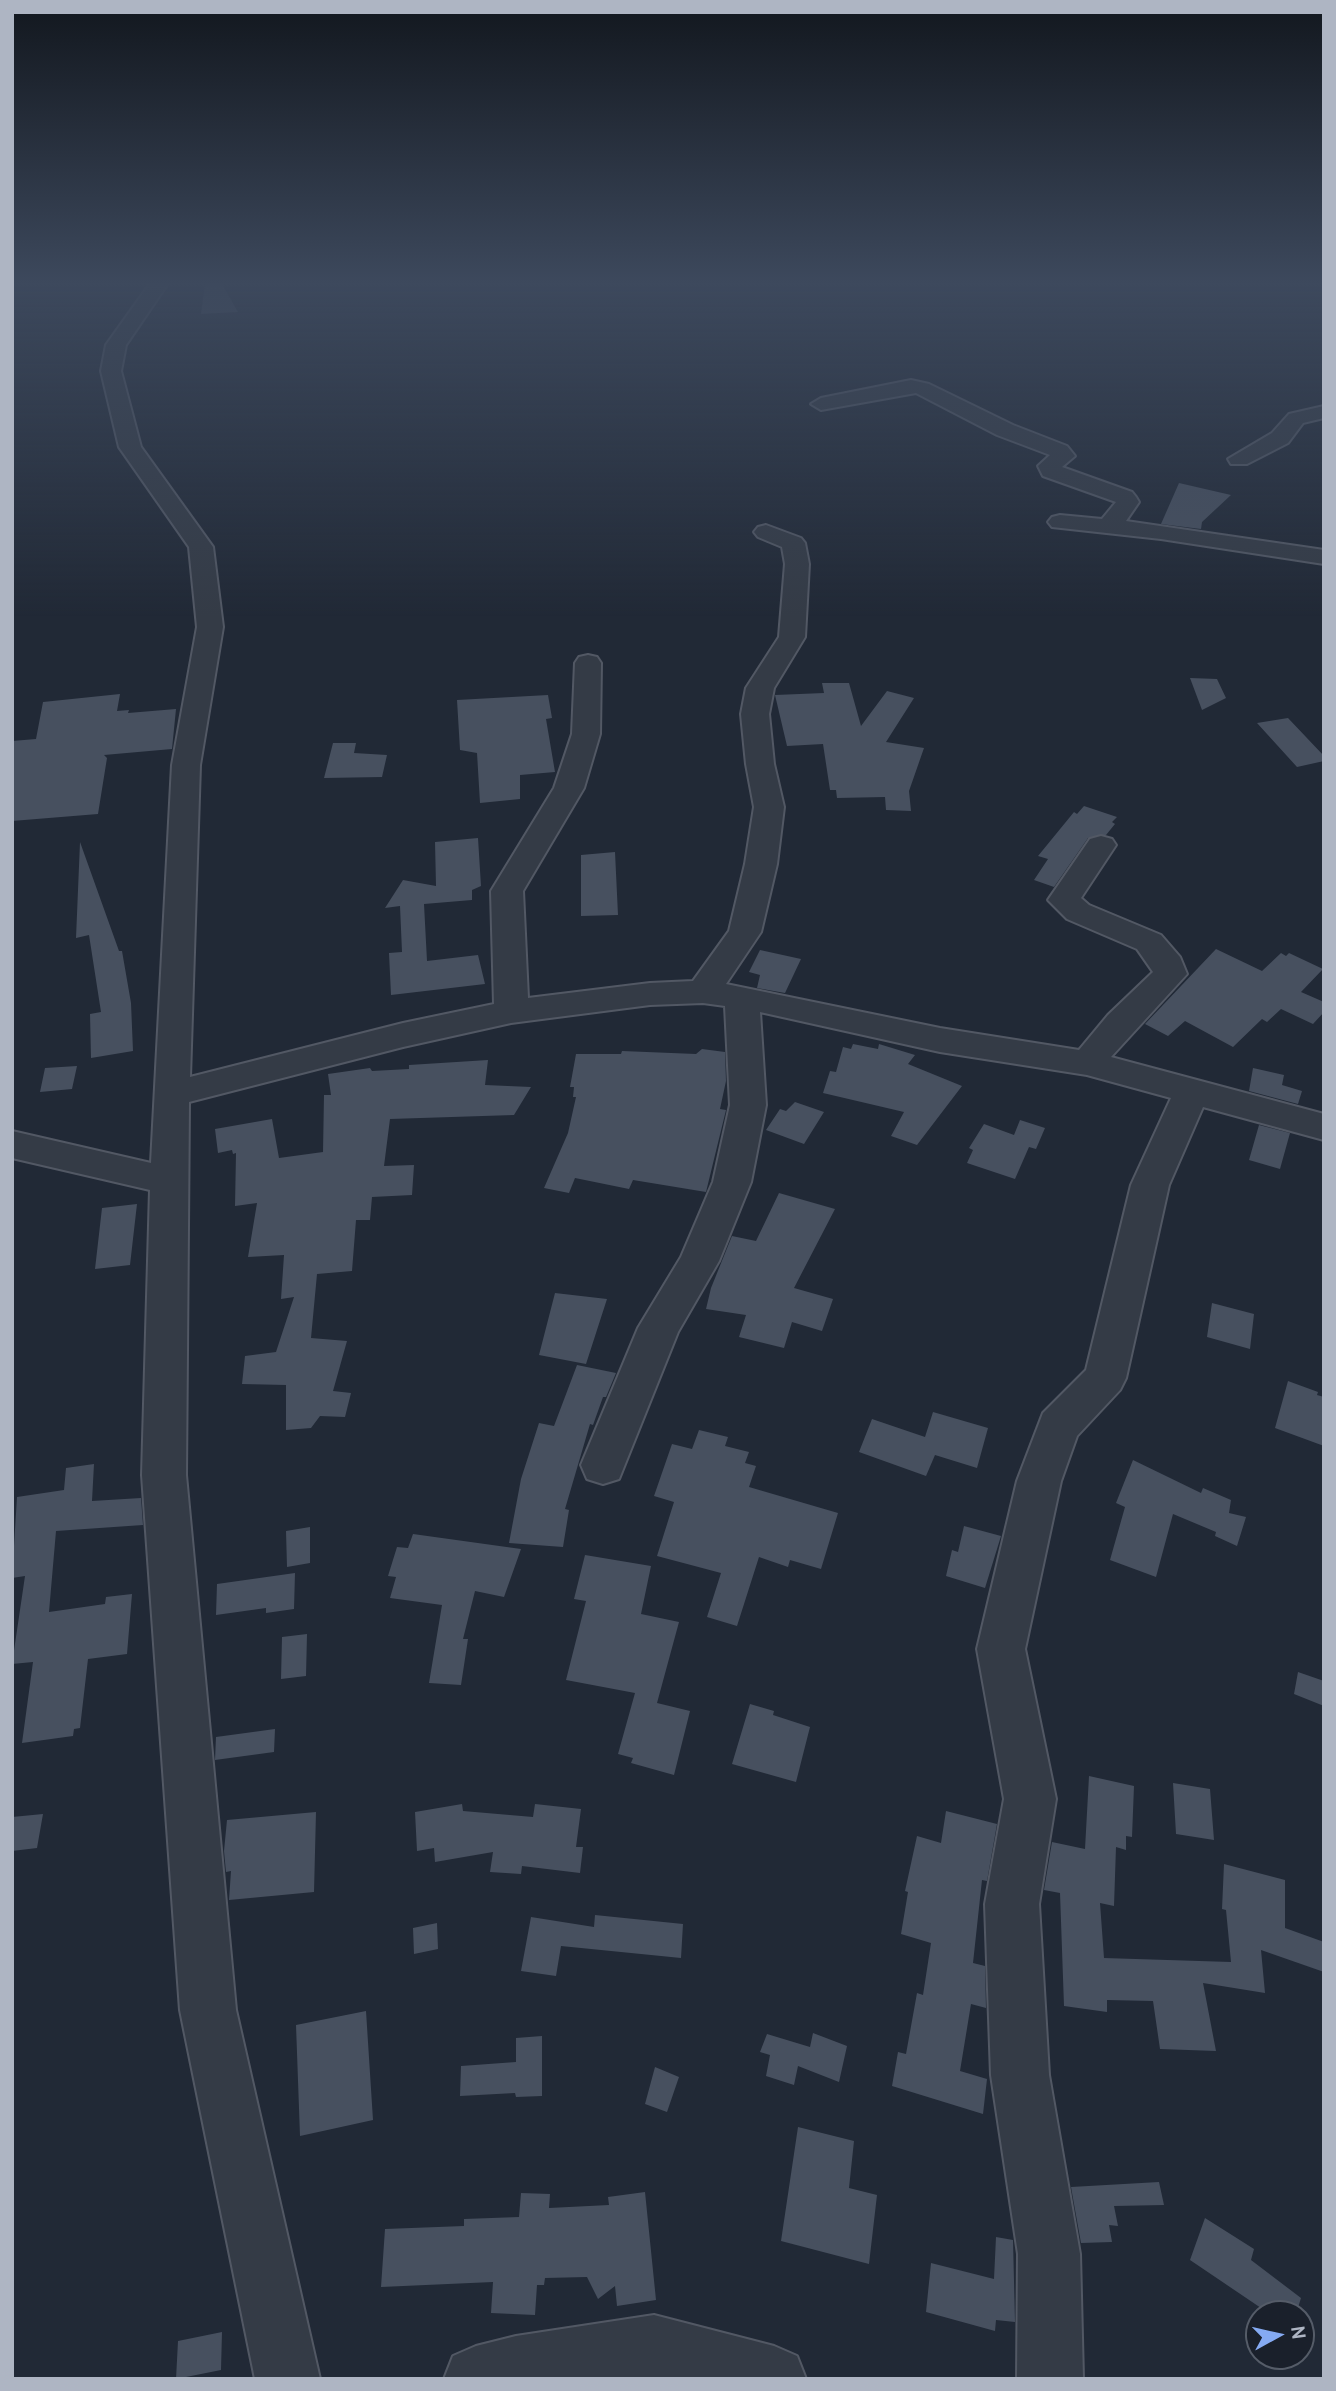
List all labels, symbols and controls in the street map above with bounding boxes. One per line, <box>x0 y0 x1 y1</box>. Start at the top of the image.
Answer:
north arrow <box>1245 2300 1315 2370</box>
text: N <box>1286 2324 1312 2340</box>

